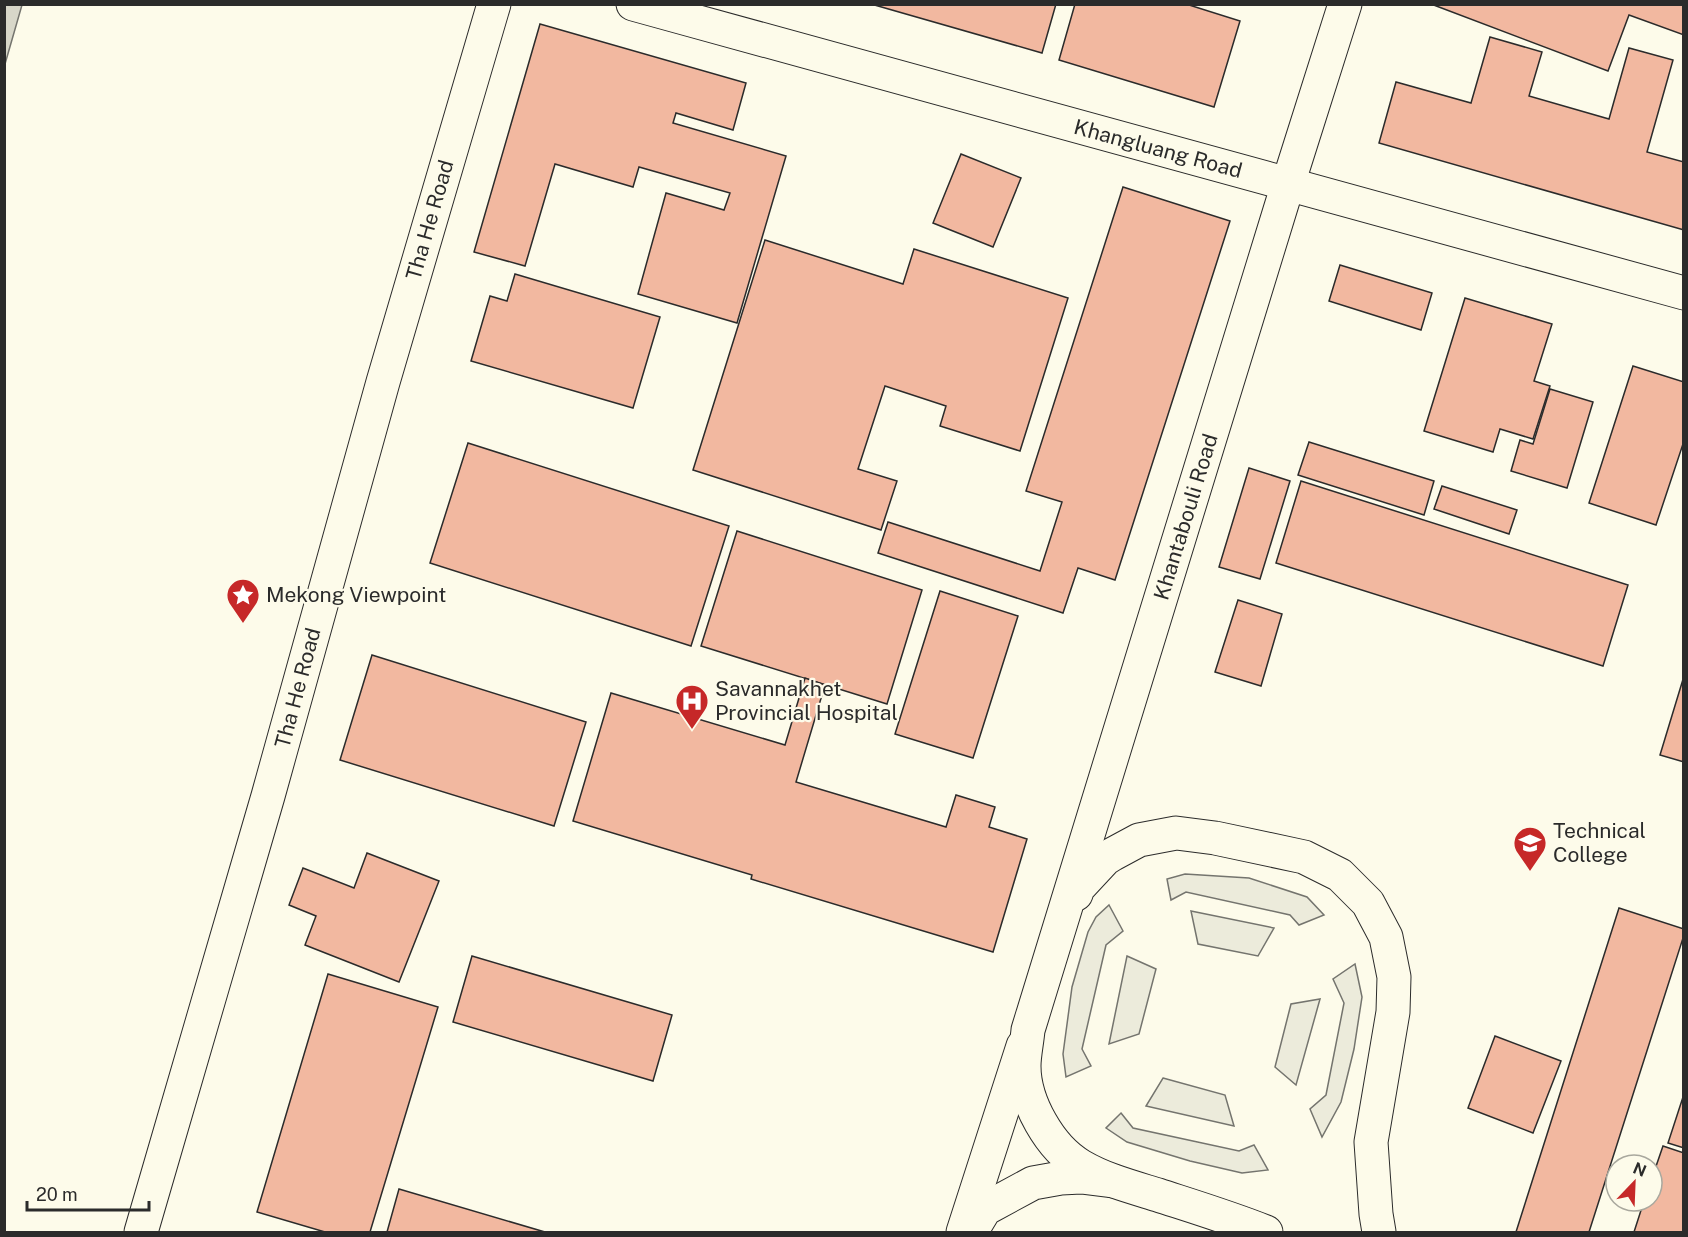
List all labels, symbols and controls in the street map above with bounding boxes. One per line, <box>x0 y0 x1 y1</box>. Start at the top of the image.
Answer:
street label: Khangluang Road <box>1071 114 1245 183</box>
street label: Tha He Road <box>400 157 459 283</box>
street label: Khantabouli Road <box>1148 431 1223 603</box>
place icon: Mekong Viewpoint <box>225 577 261 624</box>
place label: Mekong Viewpoint <box>266 582 446 607</box>
street label: Tha He Road <box>269 625 326 751</box>
place label: Savannakhet Provincial Hospital <box>715 676 898 725</box>
hospital icon: Savannakhet Provincial Hospital <box>674 683 710 730</box>
place label: Technical College <box>1553 818 1646 867</box>
school or university icon: Technical College <box>1512 825 1548 872</box>
north arrow <box>1604 1153 1664 1213</box>
text: N <box>1630 1158 1649 1181</box>
scale bar <box>27 1174 148 1212</box>
text: 20 m <box>36 1184 78 1205</box>

